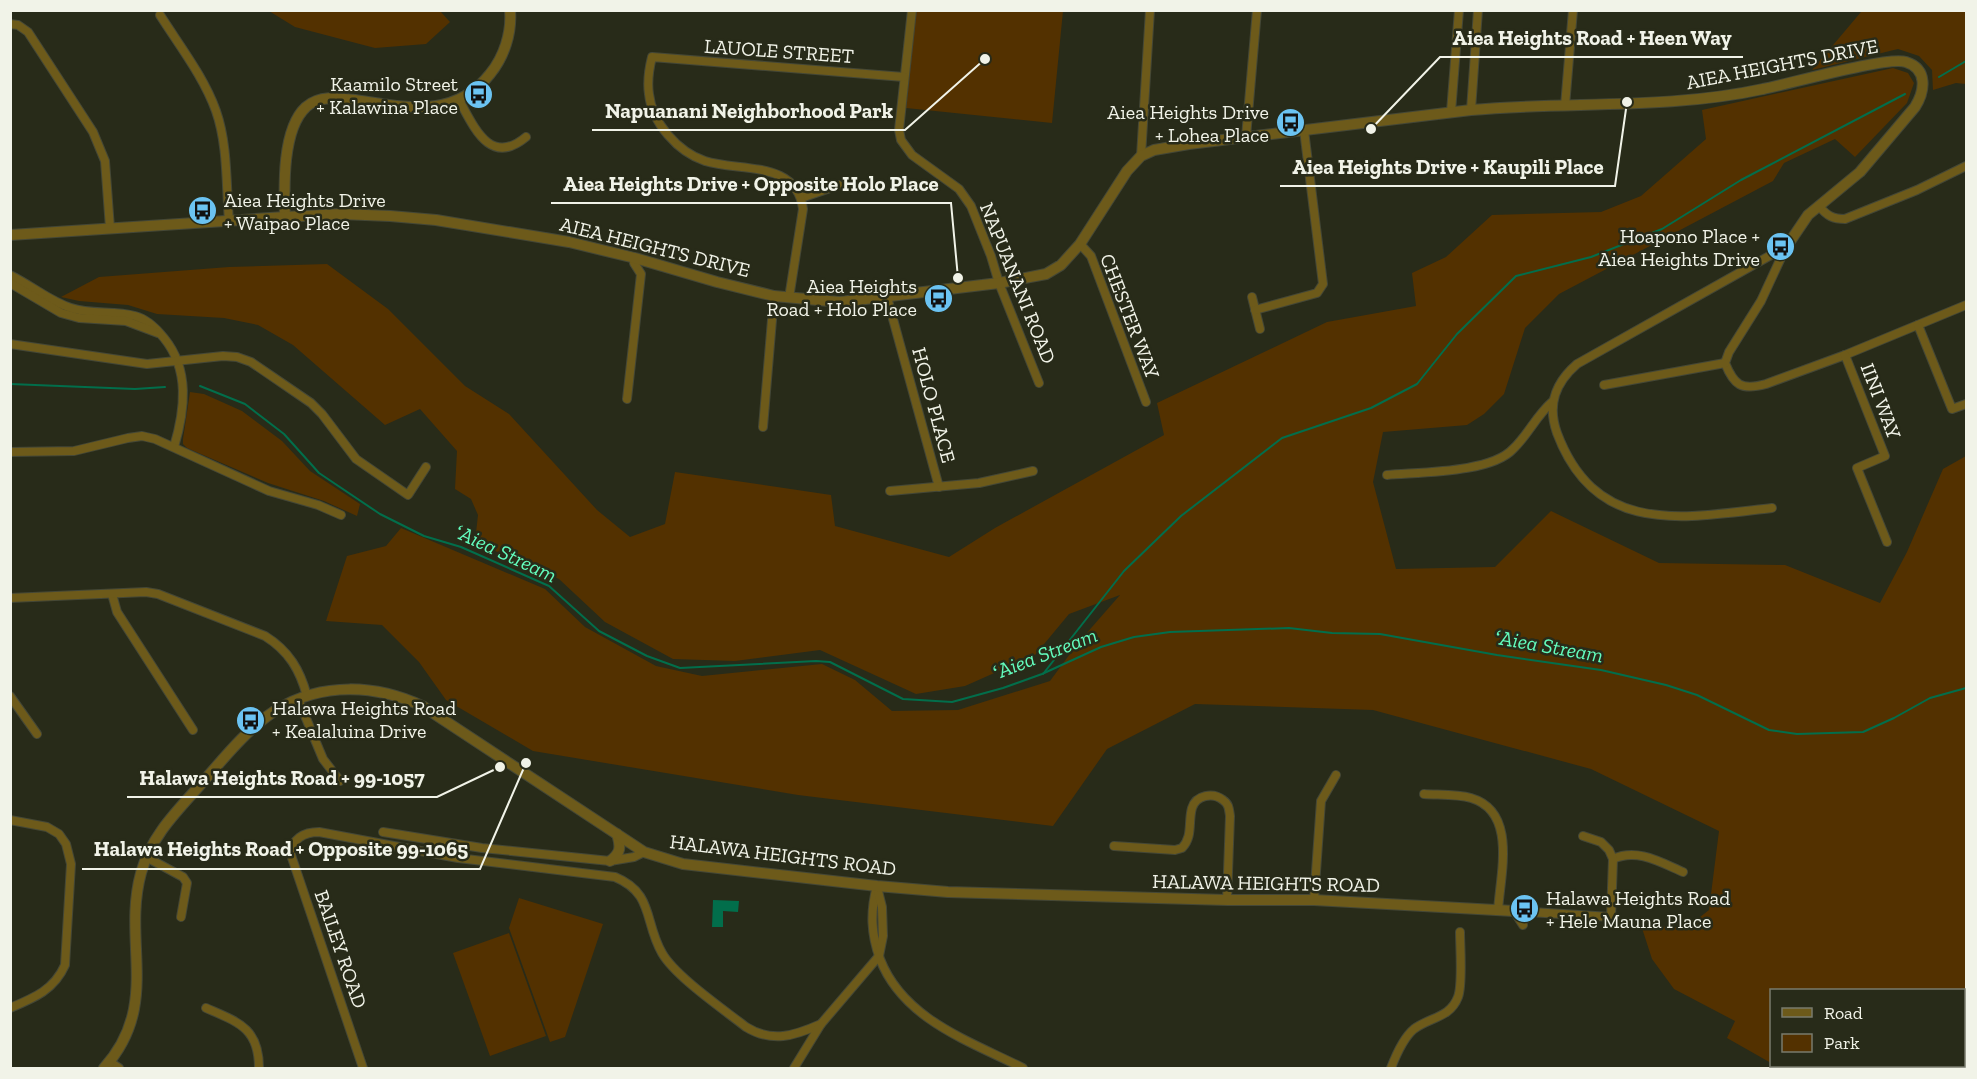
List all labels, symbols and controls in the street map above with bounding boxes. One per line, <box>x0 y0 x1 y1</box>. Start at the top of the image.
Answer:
callout: Aiea Heights Road + Heen Way <box>1440 18 1743 57</box>
text: Aiea Heights Road + Heen Way <box>1452 25 1732 50</box>
street label: LAUOLE STREET <box>703 34 855 68</box>
street label: AIEA HEIGHTS DRIVE <box>1684 34 1880 94</box>
place label: Kaamilo Street + Kalawina Place <box>316 72 459 119</box>
bus stop icon: Kaamilo Street + Kalawina Place <box>463 79 495 111</box>
callout: Napuanani Neighborhood Park <box>592 91 905 130</box>
text: Napuanani Neighborhood Park <box>605 98 893 123</box>
place label: Aiea Heights Drive + Lohea Place <box>1107 100 1269 147</box>
bus stop icon: Aiea Heights Drive + Lohea Place <box>1274 107 1306 139</box>
callout: Aiea Heights Drive + Kaupili Place <box>1280 147 1615 186</box>
text: Aiea Heights Drive + Kaupili Place <box>1292 154 1604 179</box>
callout: Aiea Heights Drive + Opposite Holo Place <box>551 164 951 203</box>
text: Aiea Heights Drive + Opposite Holo Place <box>563 171 939 196</box>
place label: Aiea Heights Drive + Waipao Place <box>224 188 386 235</box>
bus stop icon: Aiea Heights Drive + Waipao Place <box>187 195 219 227</box>
street label: NAPUANANI ROAD <box>975 199 1061 367</box>
street label: AIEA HEIGHTS DRIVE <box>558 212 752 282</box>
place label: Hoapono Place + Aiea Heights Drive <box>1598 224 1760 271</box>
bus stop icon: Hoapono Place + Aiea Heights Drive <box>1765 231 1797 263</box>
street label: CHESTER WAY <box>1095 250 1165 383</box>
place label: Aiea Heights Road + Holo Place <box>766 274 917 321</box>
bus stop icon: Aiea Heights Road + Holo Place <box>922 282 954 314</box>
street label: HOLO PLACE <box>907 345 961 465</box>
street label: IINI WAY <box>1856 360 1907 443</box>
water label: ʻAiea Stream <box>449 518 561 587</box>
water label: ʻAiea Stream <box>987 622 1100 685</box>
water label: ʻAiea Stream <box>1491 624 1605 667</box>
place label: Halawa Heights Road + Kealaluina Drive <box>272 696 456 743</box>
bus stop icon: Halawa Heights Road + Kealaluina Drive <box>235 704 267 736</box>
callout: Halawa Heights Road + 99-1057 <box>127 758 437 797</box>
text: Halawa Heights Road + 99-1057 <box>139 765 425 790</box>
street label: HALAWA HEIGHTS ROAD <box>668 829 898 881</box>
callout: Halawa Heights Road + Opposite 99-1065 <box>82 830 480 869</box>
text: Halawa Heights Road + Opposite 99-1065 <box>94 836 468 861</box>
street label: HALAWA HEIGHTS ROAD <box>1152 869 1380 897</box>
place label: Halawa Heights Road + Hele Mauna Place <box>1546 886 1730 933</box>
street label: BAILEY ROAD <box>310 887 372 1011</box>
bus stop icon: Halawa Heights Road + Hele Mauna Place <box>1509 893 1541 925</box>
legend <box>1770 989 1965 1067</box>
text: Road <box>1824 1002 1863 1024</box>
text: Park <box>1824 1032 1860 1054</box>

